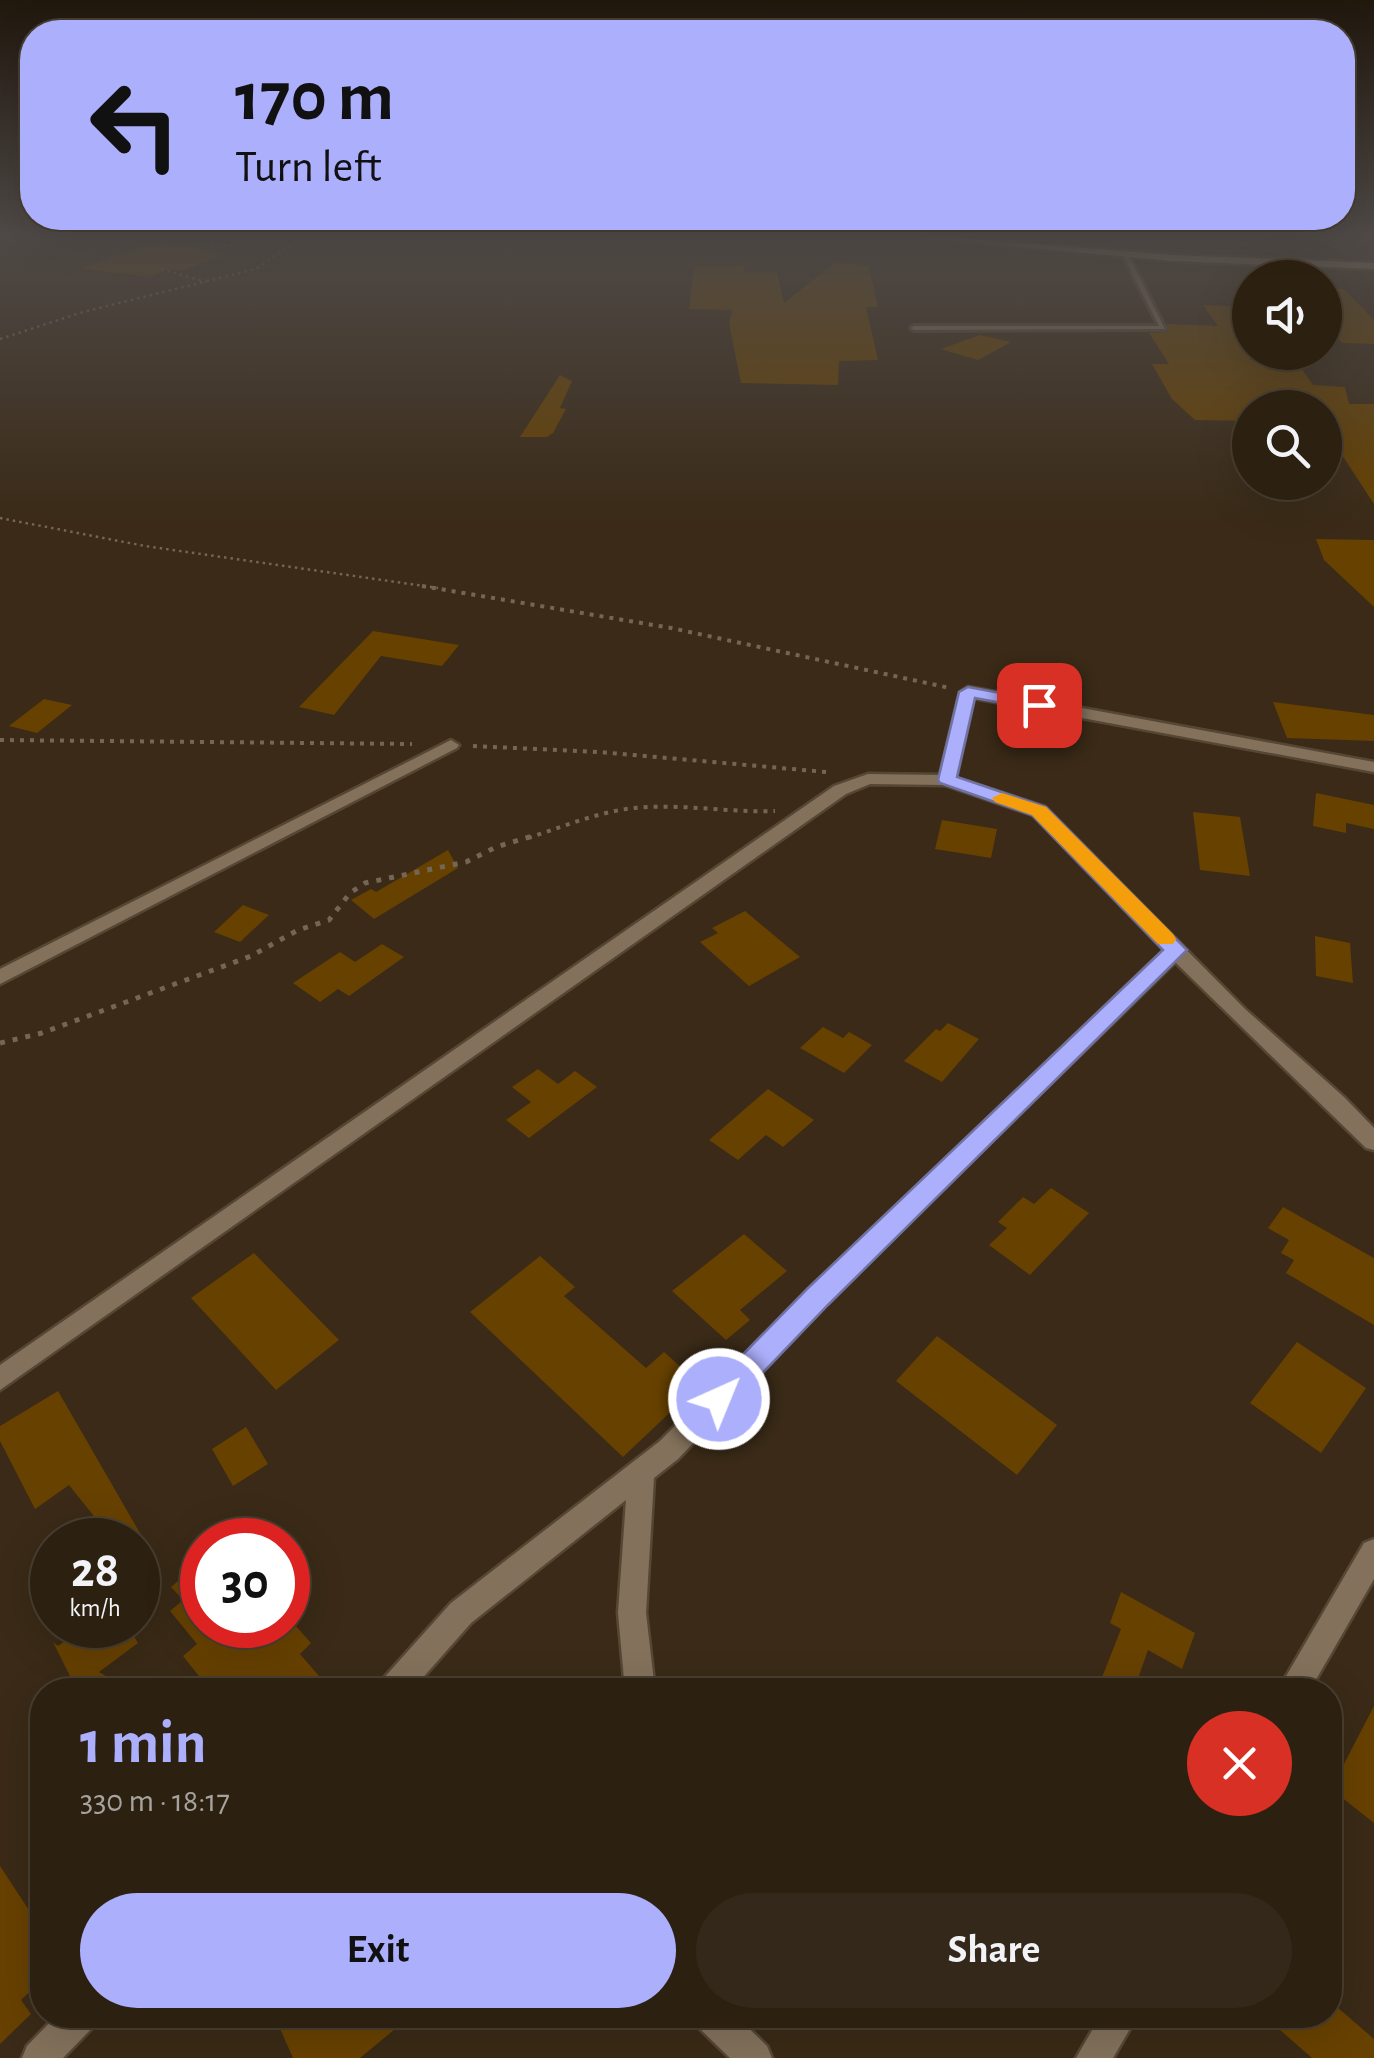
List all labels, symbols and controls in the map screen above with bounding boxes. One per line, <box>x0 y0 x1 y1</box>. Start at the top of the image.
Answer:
icon: left <box>70 60 200 190</box>
text: 170 m <box>235 63 394 133</box>
text: Turn left <box>235 145 382 190</box>
map controls <box>1232 260 1342 500</box>
button: sound <box>1232 260 1342 370</box>
button: search <box>1232 390 1342 500</box>
pin <box>997 663 1082 748</box>
icon: arrive <box>1012 678 1067 733</box>
position arrow <box>667 1347 771 1451</box>
speed limit sign: 30 <box>180 1518 310 1648</box>
text: 28 <box>71 1546 119 1596</box>
text: km/h <box>69 1596 121 1621</box>
button: close <box>1187 1711 1292 1816</box>
text: 1 min <box>80 1714 206 1774</box>
text: 330 m · 18:17 <box>80 1785 230 1817</box>
button: Exit <box>80 1893 676 2008</box>
button: Share <box>696 1893 1292 2008</box>

